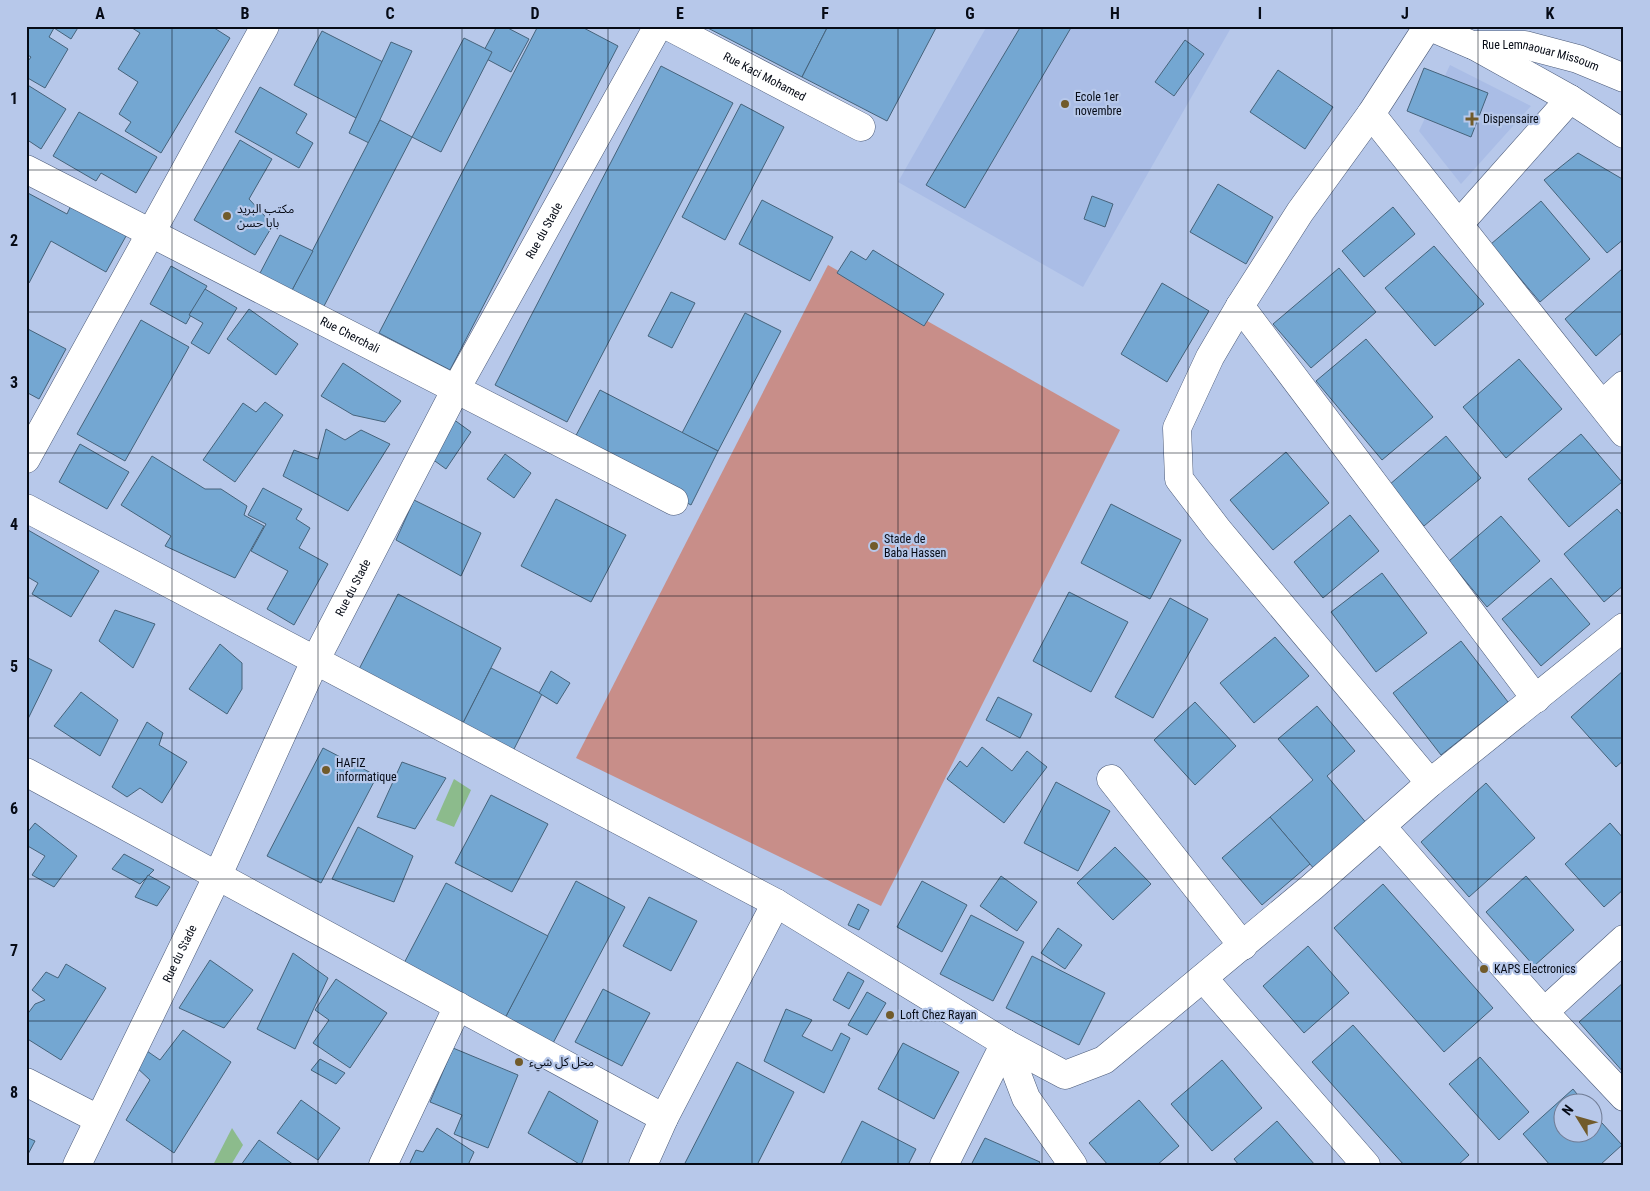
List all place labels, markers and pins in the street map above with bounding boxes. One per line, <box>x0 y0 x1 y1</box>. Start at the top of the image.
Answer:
place label: Ecole 1er novembre <box>1075 90 1122 118</box>
marker: Ecole 1er novembre <box>1059 98 1071 110</box>
marker: Dispensaire <box>1465 112 1479 126</box>
place label: Dispensaire <box>1483 112 1539 126</box>
place label: مكتب البريد بابا حسن <box>237 202 294 230</box>
marker: مكتب البريد بابا حسن <box>221 210 233 222</box>
place label: Stade de Baba Hassen <box>884 532 946 560</box>
marker: Stade de Baba Hassen <box>868 540 880 552</box>
place label: HAFIZ informatique <box>336 756 397 784</box>
marker: HAFIZ informatique <box>320 764 332 776</box>
place label: KAPS Electronics <box>1494 962 1576 976</box>
marker: KAPS Electronics <box>1478 963 1490 975</box>
place label: Loft Chez Rayan <box>900 1008 977 1022</box>
marker: Loft Chez Rayan <box>884 1009 896 1021</box>
place label: محل كل شيء <box>529 1055 594 1072</box>
marker: محل كل شيء <box>513 1056 525 1068</box>

